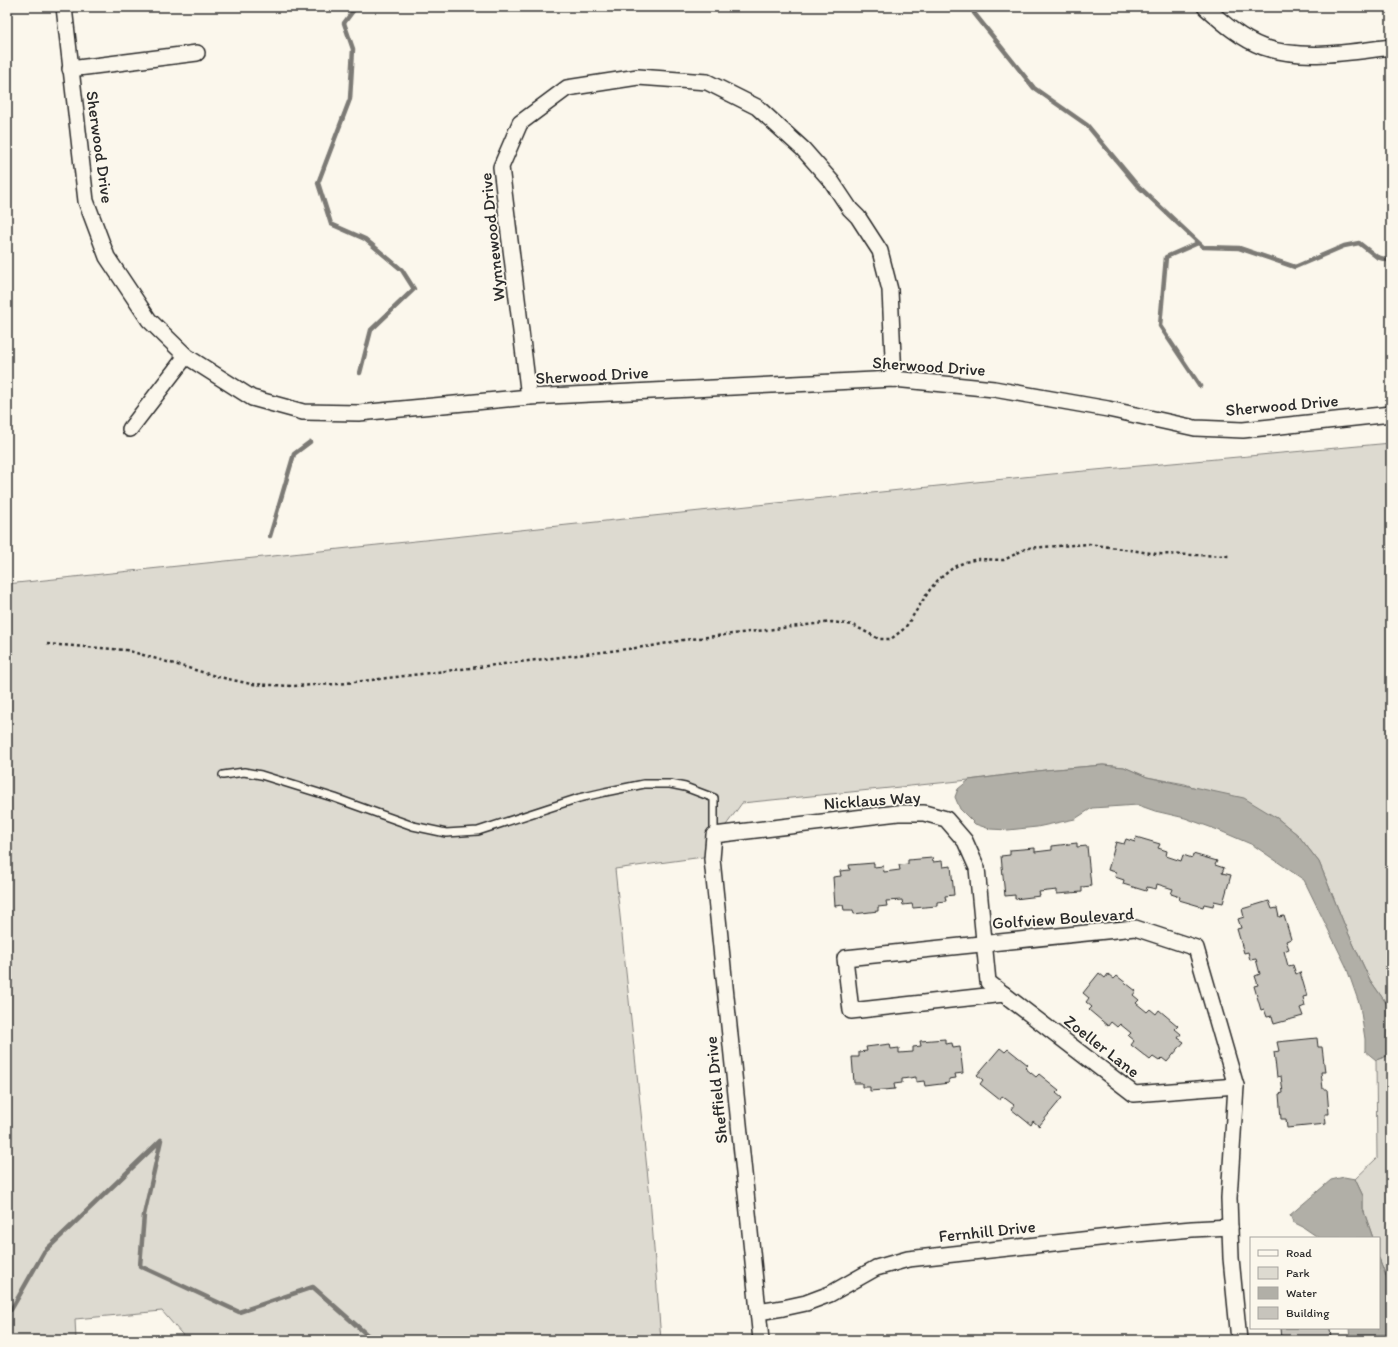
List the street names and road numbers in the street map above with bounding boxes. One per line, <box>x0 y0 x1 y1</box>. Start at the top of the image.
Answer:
street label: Sherwood Drive <box>82 90 118 204</box>
street label: Wynnewood Drive <box>475 172 509 302</box>
street label: Sherwood Drive <box>872 352 986 380</box>
street label: Sherwood Drive <box>535 362 649 388</box>
street label: Sherwood Drive <box>1225 390 1339 420</box>
street label: Nicklaus Way <box>823 787 921 813</box>
street label: Golfview Boulevard <box>991 903 1135 933</box>
street label: Zoeller Lane <box>1060 1010 1144 1082</box>
street label: Sheffield Drive <box>700 1035 732 1145</box>
street label: Fernhill Drive <box>938 1216 1036 1246</box>

